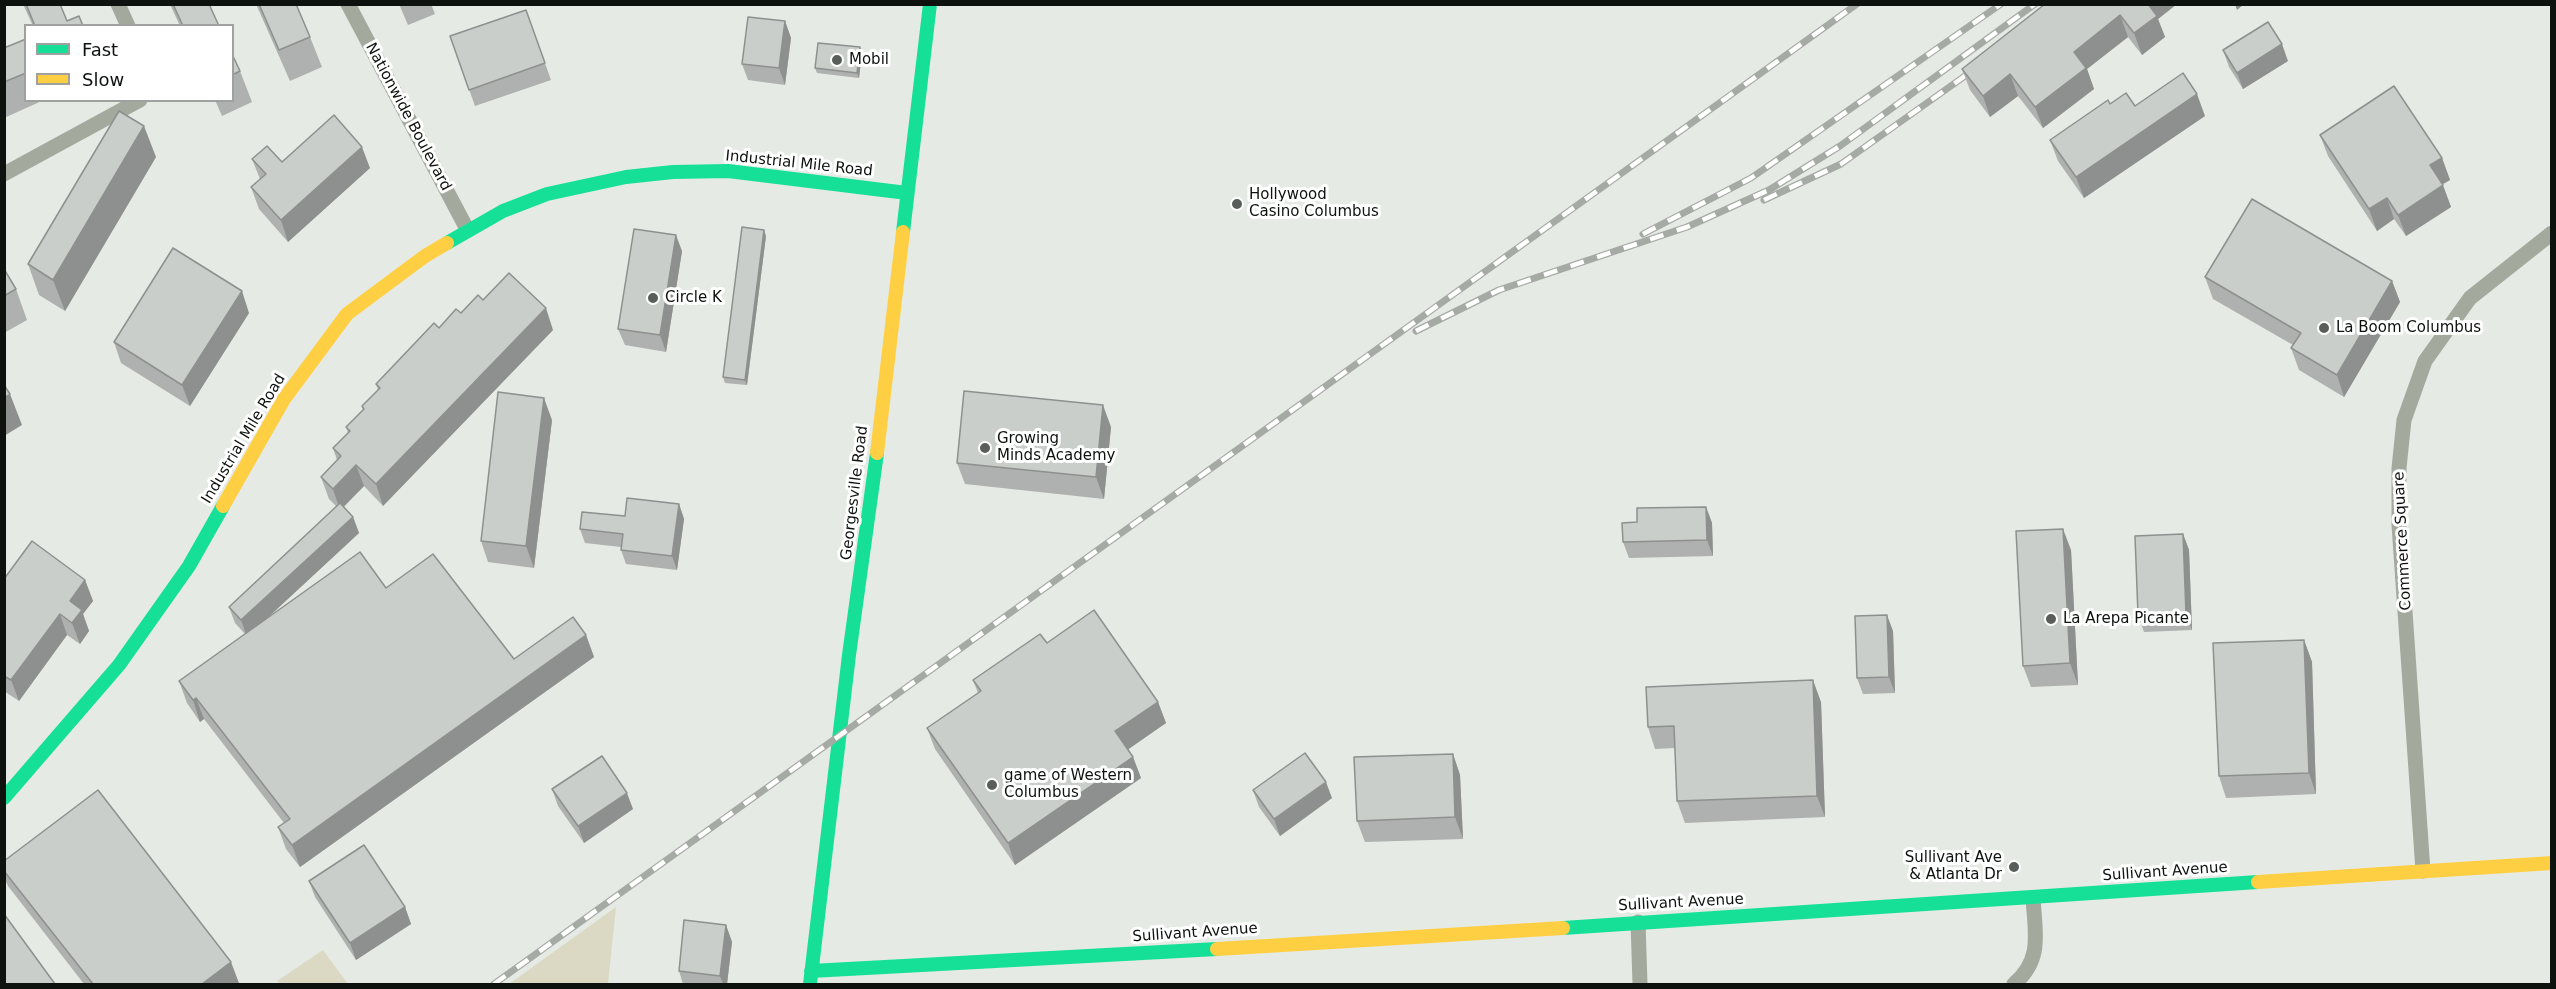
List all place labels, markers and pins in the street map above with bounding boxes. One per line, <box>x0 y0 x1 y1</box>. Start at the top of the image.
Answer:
place label: Mobil <box>849 51 889 69</box>
marker: Mobil <box>830 53 844 67</box>
place label: Hollywood Casino Columbus <box>1249 186 1379 221</box>
marker: Hollywood Casino Columbus <box>1230 197 1244 211</box>
place label: Circle K <box>665 289 722 307</box>
marker: Circle K <box>646 291 660 305</box>
place label: La Boom Columbus <box>2336 319 2481 337</box>
marker: La Boom Columbus <box>2317 321 2331 335</box>
place label: Growing Minds Academy <box>997 430 1115 465</box>
marker: Growing Minds Academy <box>978 441 992 455</box>
place label: La Arepa Picante <box>2063 610 2189 628</box>
marker: La Arepa Picante <box>2044 612 2058 626</box>
place label: game of Western Columbus <box>1004 767 1132 802</box>
marker: game of Western Columbus <box>985 778 999 792</box>
place label: Sullivant Ave & Atlanta Dr <box>1905 849 2002 884</box>
marker: Sullivant Ave & Atlanta Dr <box>2007 860 2021 874</box>

